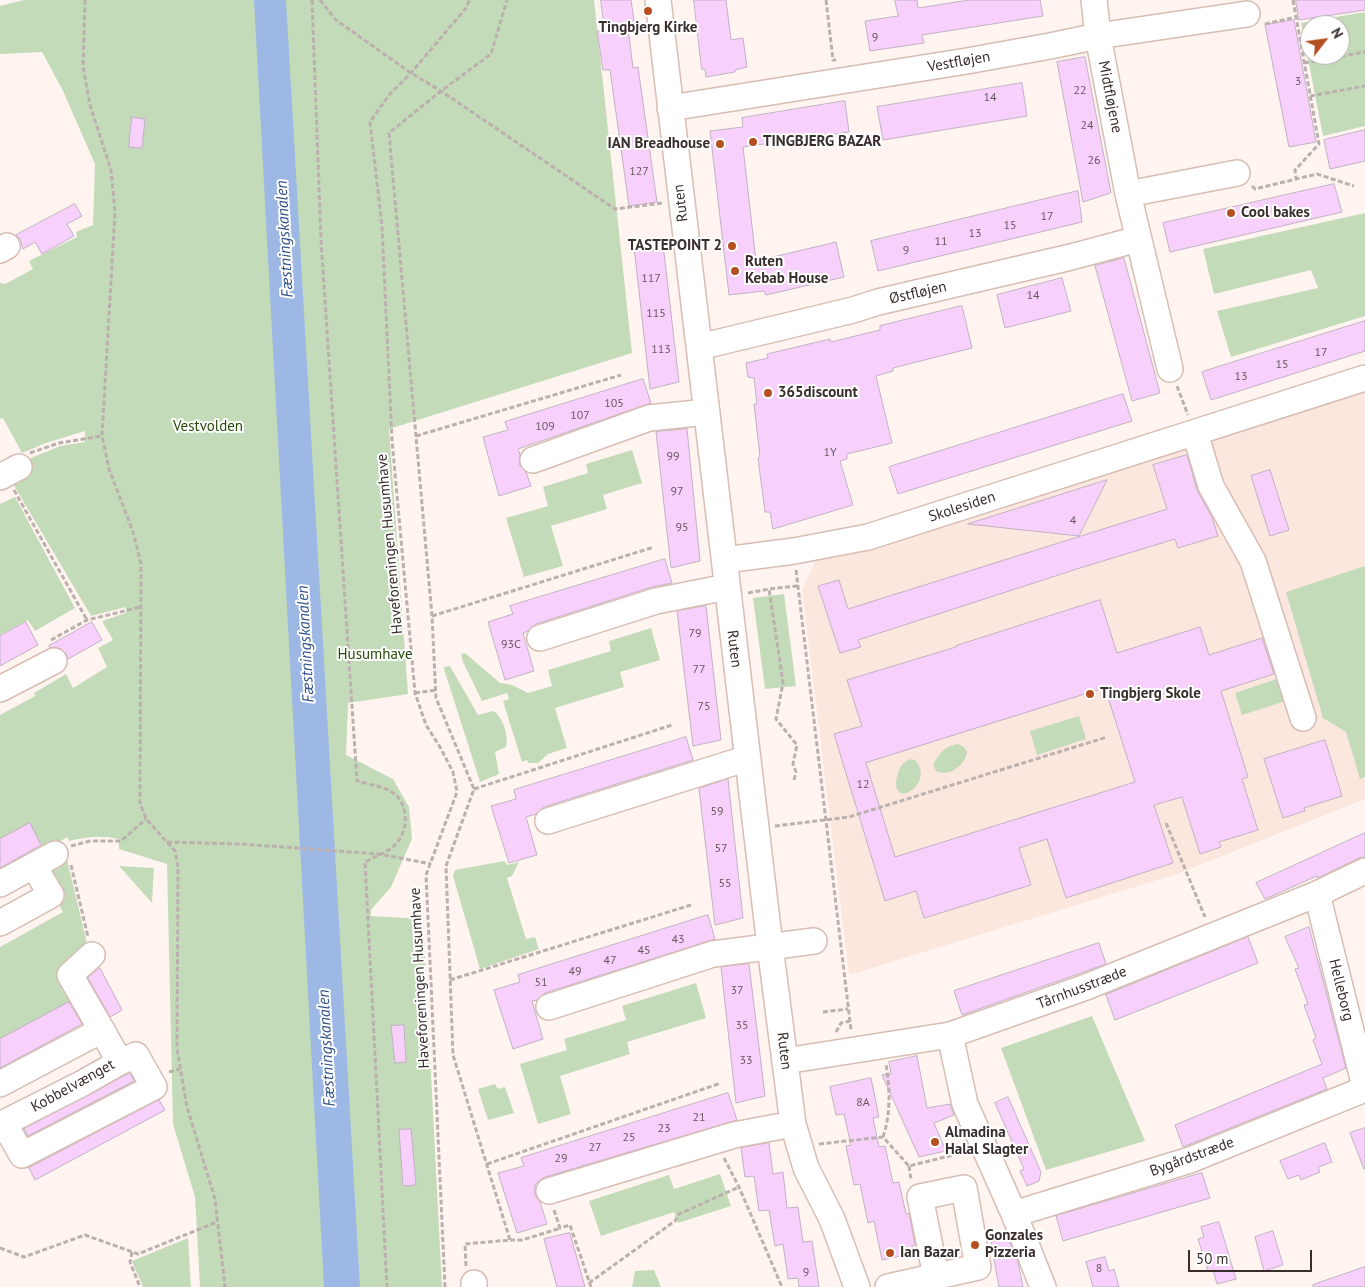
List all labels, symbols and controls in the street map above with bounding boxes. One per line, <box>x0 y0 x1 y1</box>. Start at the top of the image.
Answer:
marker: Tingbjerg Kirke <box>642 5 654 17</box>
north arrow <box>1300 15 1350 65</box>
place label: Tingbjerg Kirke <box>599 19 697 37</box>
text: N <box>1327 25 1347 41</box>
house number: 9 <box>872 31 878 45</box>
street label: Vestfløjen <box>926 48 992 76</box>
street label: Midtfløjene <box>1094 59 1126 135</box>
house number: 3 <box>1295 75 1301 89</box>
house number: 22 <box>1073 84 1087 98</box>
house number: 14 <box>983 91 997 105</box>
house number: 24 <box>1080 119 1094 133</box>
place label: TINGBJERG BAZAR <box>763 133 881 151</box>
place label: IAN Breadhouse <box>607 135 710 153</box>
marker: TINGBJERG BAZAR <box>747 136 759 148</box>
marker: IAN Breadhouse <box>714 138 726 150</box>
house number: 26 <box>1087 154 1101 168</box>
house number: 127 <box>629 165 649 179</box>
water label: Fæstningskanalen <box>272 180 298 298</box>
street label: Ruten <box>670 183 692 223</box>
place label: Cool bakes <box>1241 204 1310 222</box>
marker: Cool bakes <box>1225 207 1237 219</box>
house number: 17 <box>1040 210 1054 224</box>
house number: 15 <box>1003 219 1017 233</box>
house number: 13 <box>968 227 982 241</box>
house number: 11 <box>934 235 948 249</box>
place label: TASTEPOINT 2 <box>628 237 722 255</box>
marker: TASTEPOINT 2 <box>726 240 738 252</box>
house number: 9 <box>903 244 909 258</box>
place label: Ruten Kebab House <box>745 253 828 288</box>
marker: Ruten Kebab House <box>729 265 741 277</box>
house number: 117 <box>641 272 661 286</box>
street label: Østfløjen <box>888 278 948 308</box>
house number: 14 <box>1026 289 1040 303</box>
house number: 115 <box>646 307 666 321</box>
house number: 113 <box>651 343 671 357</box>
house number: 17 <box>1314 346 1328 360</box>
house number: 15 <box>1275 358 1289 372</box>
house number: 13 <box>1234 370 1248 384</box>
place label: 365discount <box>778 384 858 402</box>
marker: 365discount <box>762 387 774 399</box>
house number: 105 <box>604 397 624 411</box>
house number: 107 <box>570 409 590 423</box>
park label: Vestvolden <box>173 418 243 436</box>
house number: 109 <box>535 420 555 434</box>
house number: 1Y <box>823 446 837 460</box>
house number: 99 <box>666 450 680 464</box>
street label: Haveforeningen Husumhave <box>373 453 407 635</box>
house number: 97 <box>670 485 684 499</box>
street label: Skolesiden <box>926 488 998 526</box>
house number: 4 <box>1070 514 1076 528</box>
house number: 95 <box>675 521 689 535</box>
water label: Fæstningskanalen <box>293 585 319 703</box>
house number: 79 <box>688 627 702 641</box>
street label: Ruten <box>723 629 745 669</box>
house number: 93C <box>501 638 521 652</box>
park label: Husumhave <box>337 646 413 664</box>
house number: 77 <box>692 663 706 677</box>
place label: Tingbjerg Skole <box>1100 685 1201 703</box>
marker: Tingbjerg Skole <box>1084 688 1096 700</box>
house number: 75 <box>697 700 711 714</box>
house number: 12 <box>856 778 870 792</box>
house number: 59 <box>710 805 724 819</box>
house number: 57 <box>714 842 728 856</box>
house number: 55 <box>718 877 732 891</box>
street label: Haveforeningen Husumhave <box>406 887 434 1069</box>
house number: 43 <box>671 933 685 947</box>
house number: 45 <box>637 944 651 958</box>
house number: 47 <box>603 954 617 968</box>
street label: Helleborg <box>1325 957 1357 1023</box>
street label: Tårnhusstræde <box>1035 963 1129 1013</box>
house number: 49 <box>568 965 582 979</box>
house number: 51 <box>534 976 548 990</box>
house number: 37 <box>730 984 744 998</box>
water label: Fæstningskanalen <box>314 989 340 1107</box>
house number: 35 <box>735 1019 749 1033</box>
street label: Ruten <box>773 1031 795 1071</box>
house number: 33 <box>739 1054 753 1068</box>
street label: Kobbelvænget <box>28 1056 118 1116</box>
house number: 8A <box>856 1096 870 1110</box>
house number: 21 <box>692 1111 706 1125</box>
house number: 23 <box>657 1122 671 1136</box>
place label: Almadina Halal Slagter <box>945 1124 1028 1159</box>
house number: 25 <box>622 1131 636 1145</box>
street label: Bygårdstræde <box>1147 1133 1237 1181</box>
marker: Almadina Halal Slagter <box>929 1136 941 1148</box>
house number: 27 <box>588 1141 602 1155</box>
house number: 29 <box>554 1152 568 1166</box>
place label: Gonzales Pizzeria <box>985 1227 1043 1262</box>
marker: Gonzales Pizzeria <box>969 1239 981 1251</box>
scale bar <box>1190 1240 1314 1272</box>
place label: Ian Bazar <box>900 1244 960 1262</box>
marker: Ian Bazar <box>884 1247 896 1259</box>
text: 50 m <box>1196 1249 1229 1268</box>
house number: 8 <box>1096 1262 1102 1276</box>
house number: 9 <box>803 1266 809 1280</box>

